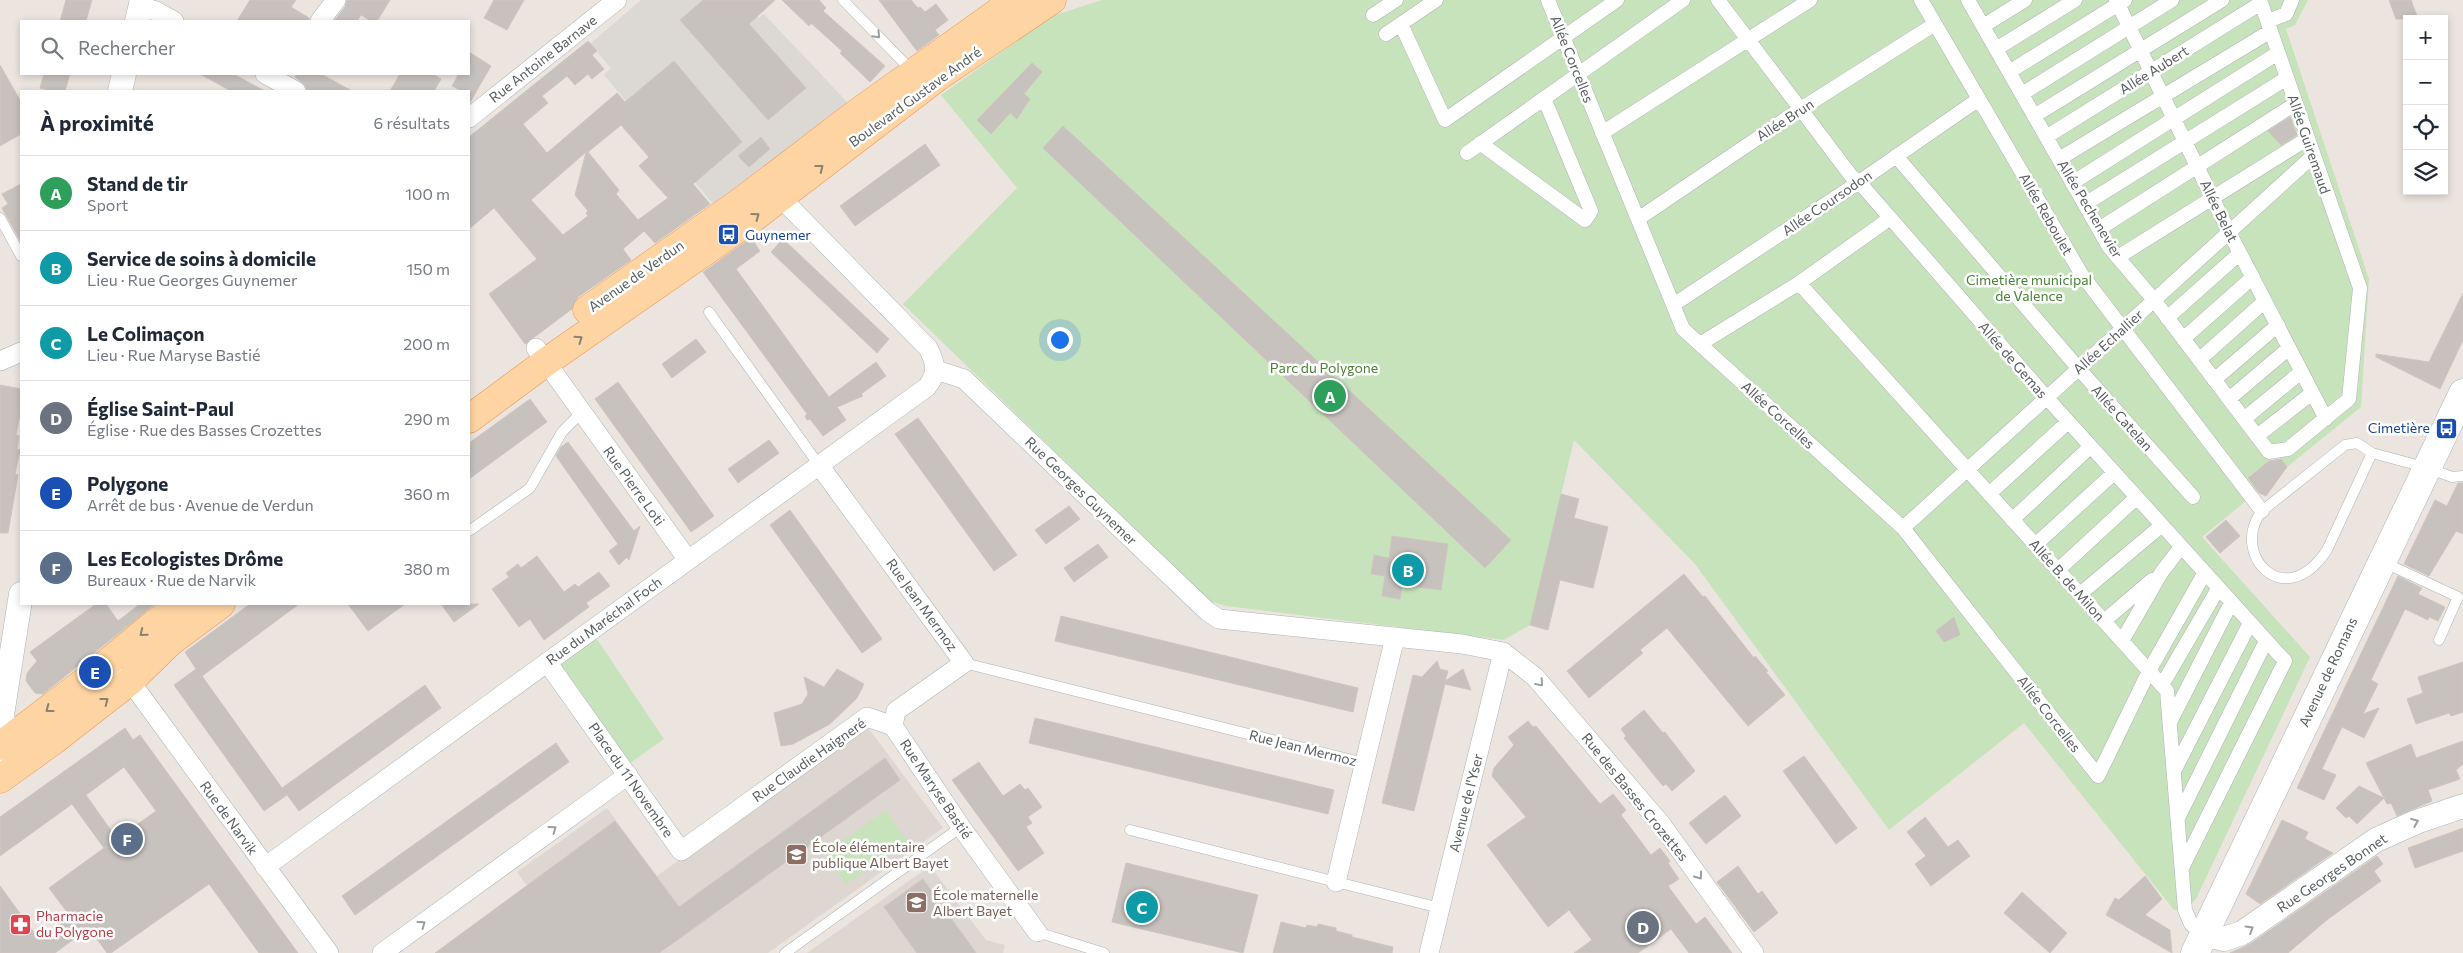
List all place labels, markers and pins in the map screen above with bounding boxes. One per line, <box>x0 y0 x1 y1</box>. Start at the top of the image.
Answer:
bus stop icon: Guynemer <box>717 223 741 247</box>
place label: Guynemer <box>745 226 811 243</box>
pin: A <box>1314 377 1346 415</box>
bus stop icon: Cimetière <box>2434 416 2458 440</box>
place label: Cimetière <box>2368 419 2430 436</box>
pin: B <box>1392 551 1424 589</box>
pin: E <box>79 653 111 691</box>
pin: F <box>111 820 143 858</box>
place label: École élémentaire publique Albert Bayet <box>812 838 949 871</box>
school or university icon: École élémentaire publique Albert Bayet <box>784 843 808 867</box>
place label: École maternelle Albert Bayet <box>933 886 1038 919</box>
pin: C <box>1126 888 1158 926</box>
school or university icon: École maternelle Albert Bayet <box>905 891 929 915</box>
place label: Pharmacie du Polygone <box>36 907 113 940</box>
pin: D <box>1627 908 1659 946</box>
pharmacy icon: Pharmacie du Polygone <box>8 912 32 936</box>

